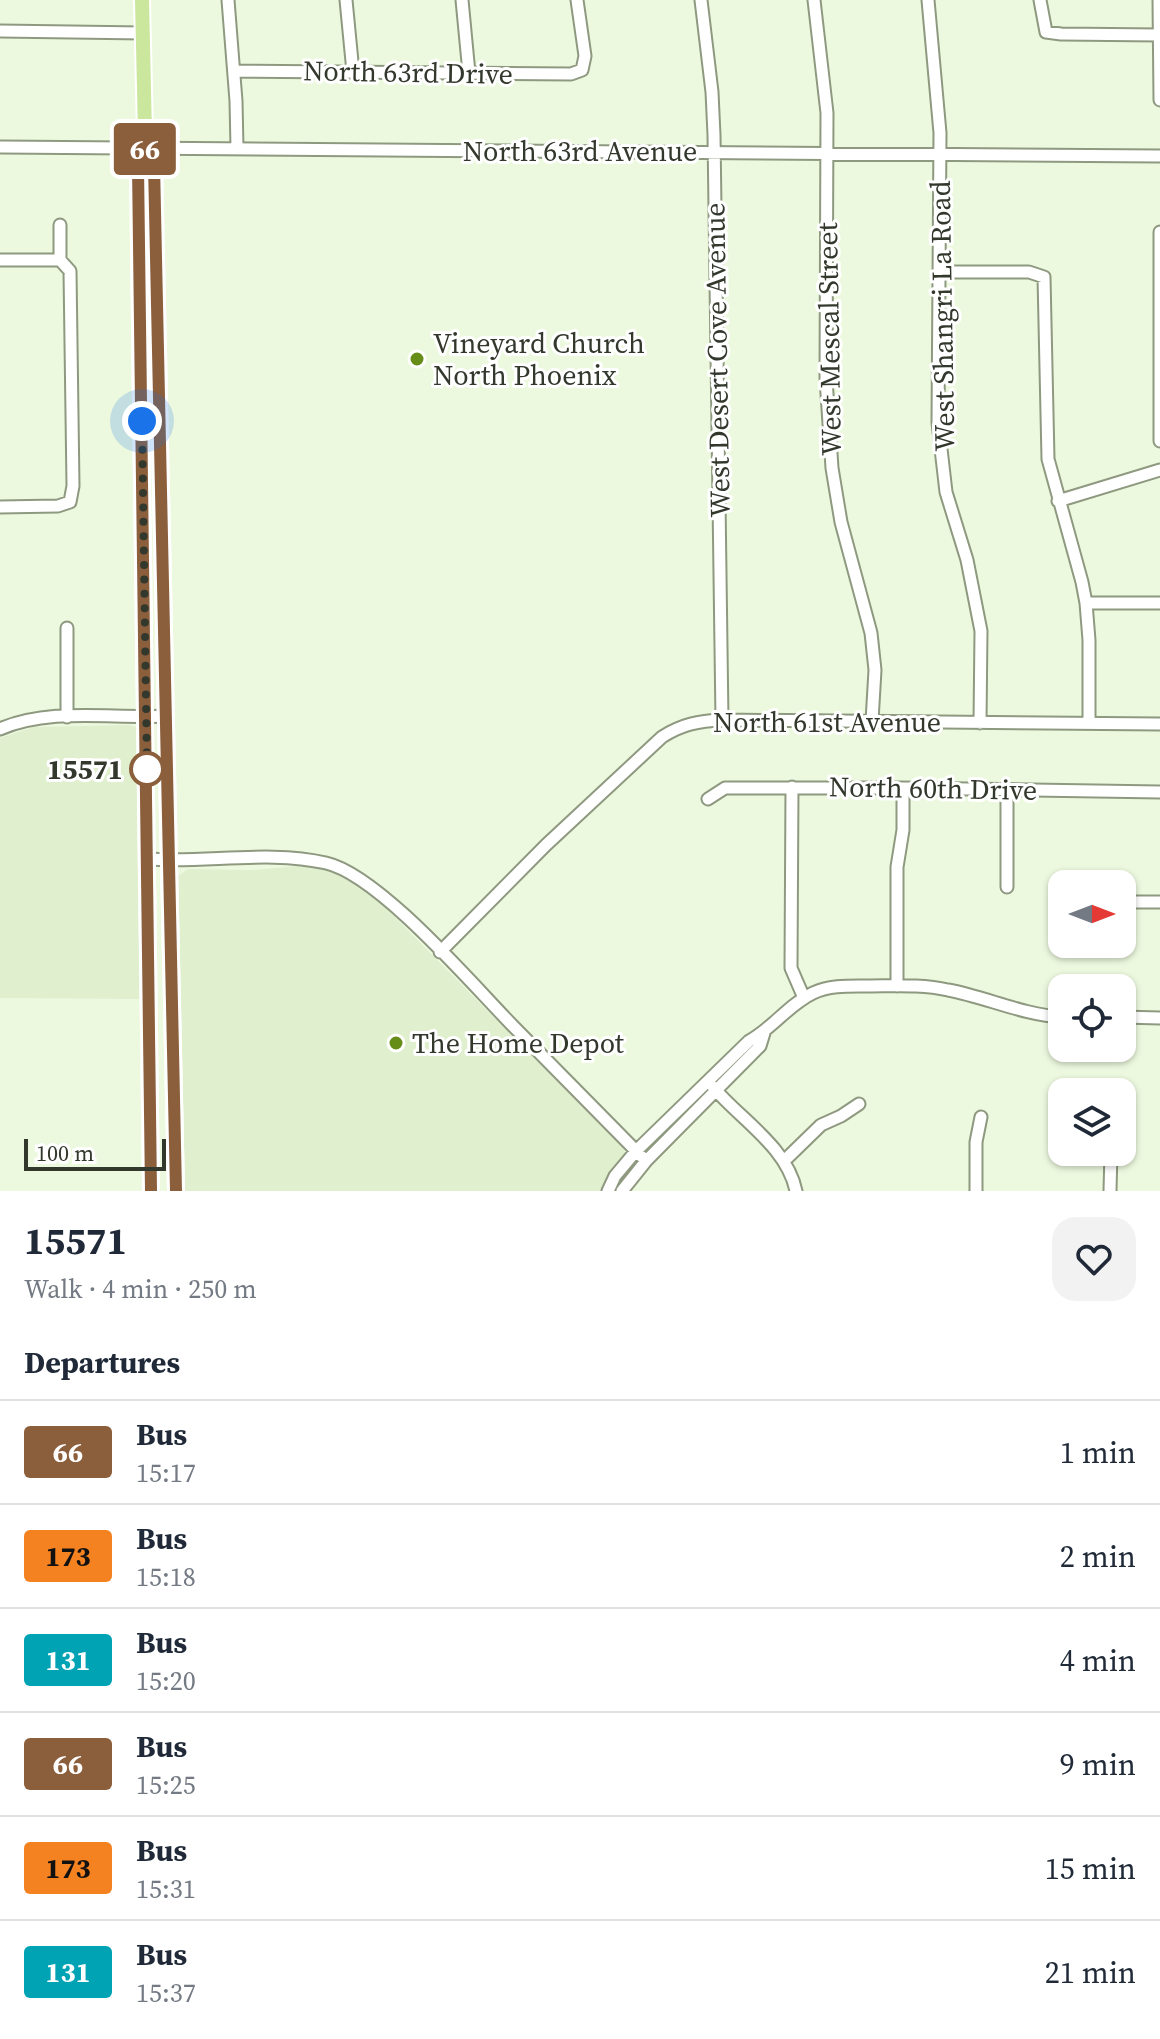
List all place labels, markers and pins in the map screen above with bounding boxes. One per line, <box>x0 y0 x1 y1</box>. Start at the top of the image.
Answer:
place label: Vineyard Church North Phoenix <box>433 324 645 394</box>
marker: Vineyard Church North Phoenix <box>408 350 426 368</box>
place label: 15571 <box>47 750 123 788</box>
marker: 15571 <box>130 752 164 786</box>
place label: The Home Depot <box>412 1024 625 1062</box>
marker: The Home Depot <box>387 1034 405 1052</box>

